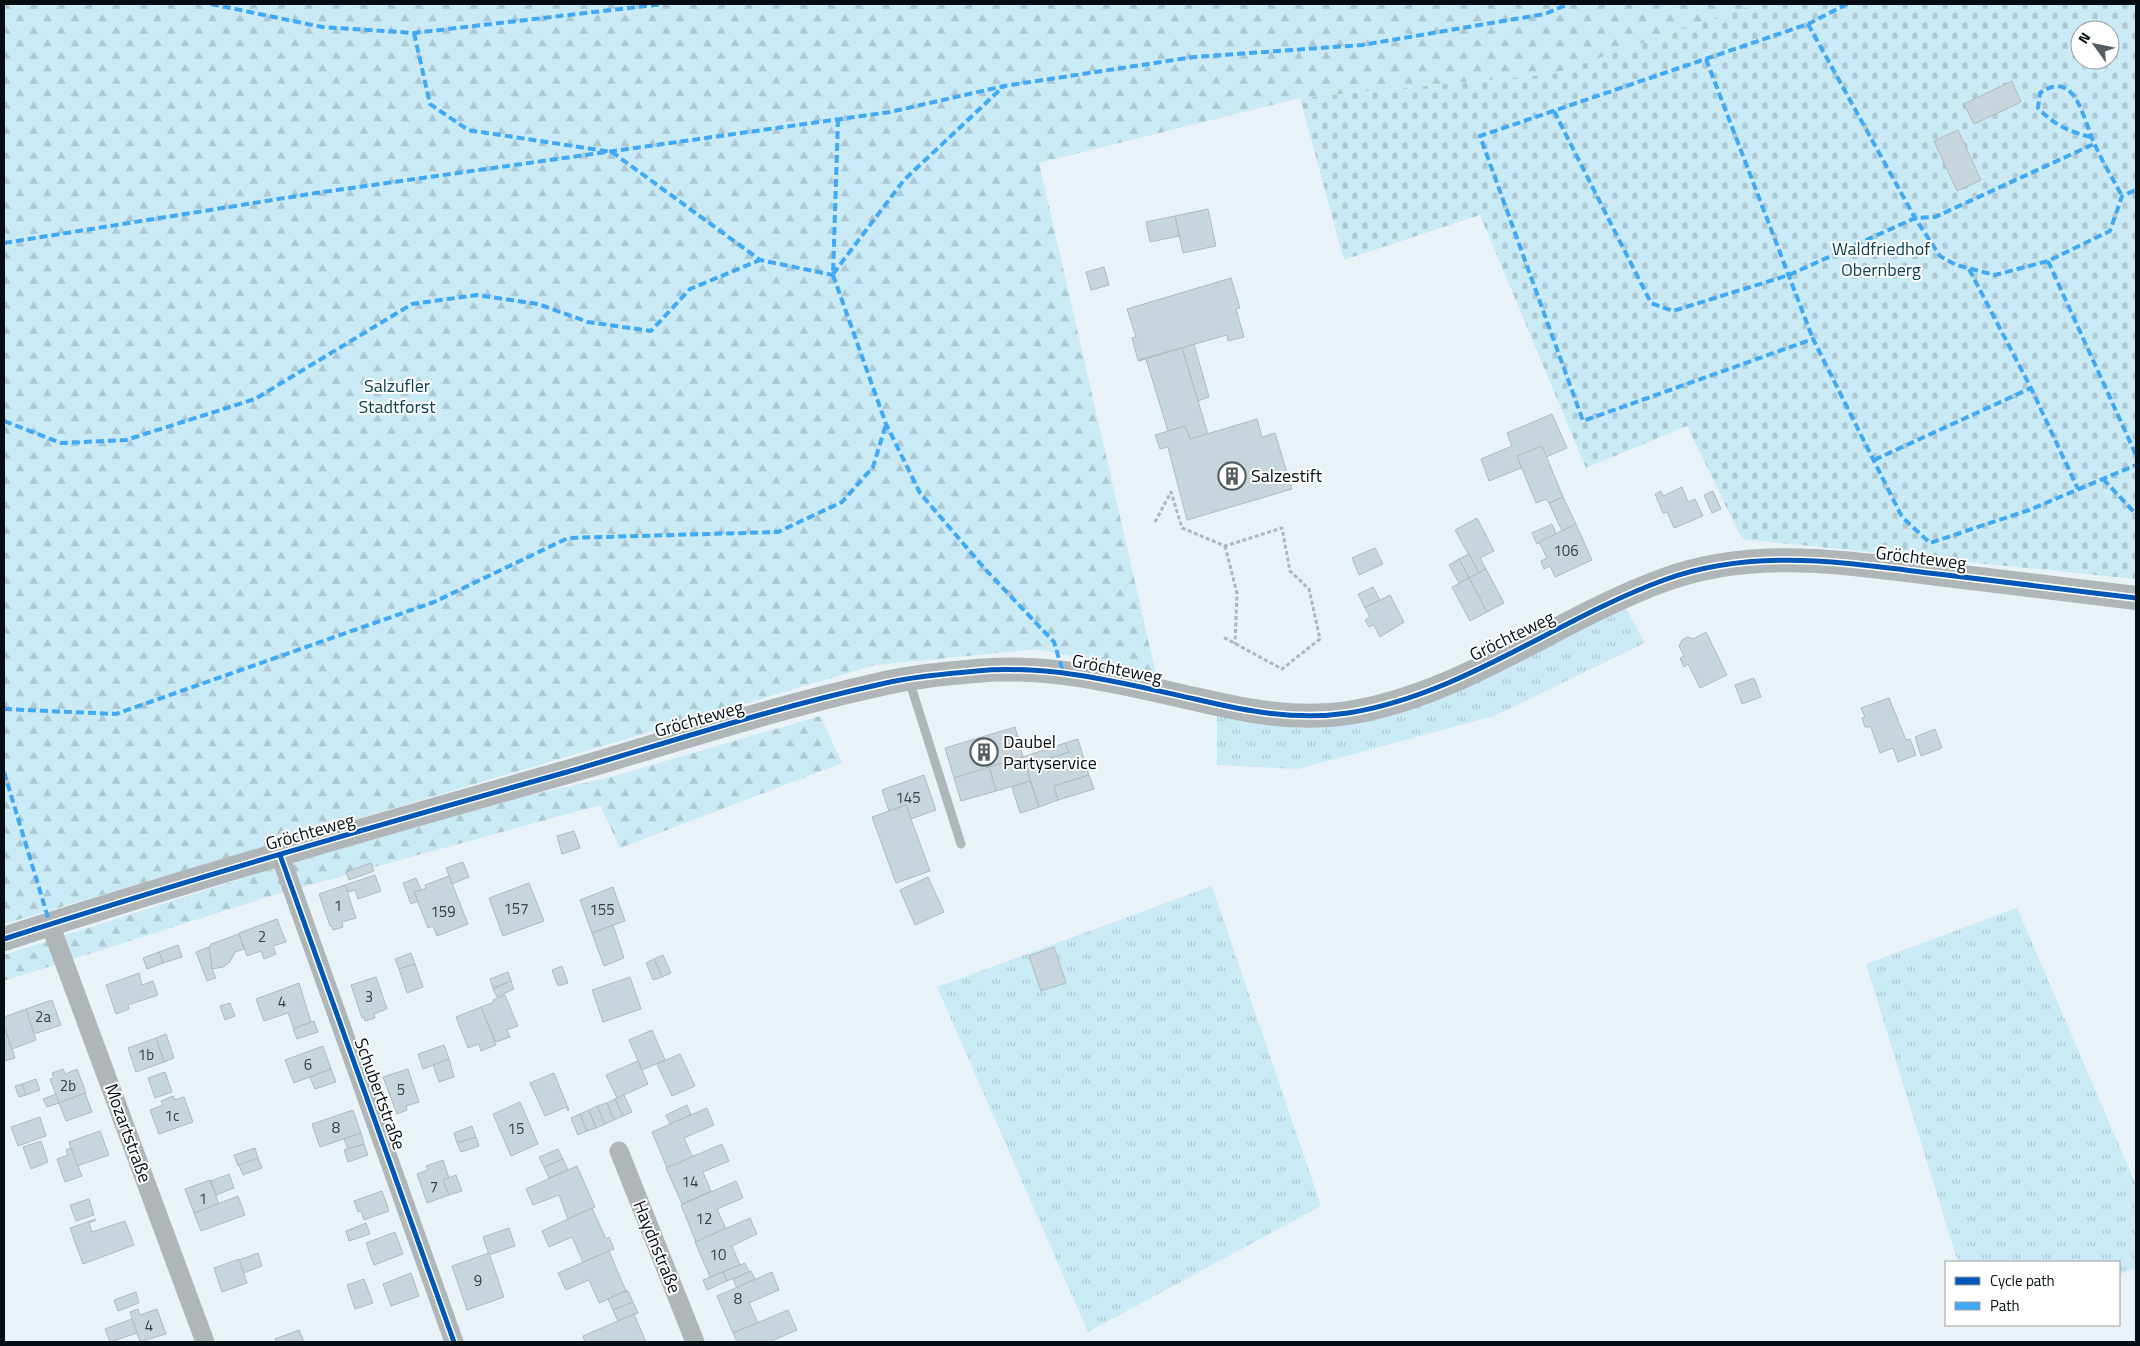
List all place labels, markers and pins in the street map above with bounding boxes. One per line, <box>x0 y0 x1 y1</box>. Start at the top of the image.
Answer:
building icon: Salzestift <box>1217 461 1247 491</box>
place label: Salzestift <box>1251 462 1323 489</box>
place label: Daubel Partyservice <box>1003 728 1097 776</box>
building icon: Daubel Partyservice <box>969 737 999 767</box>

